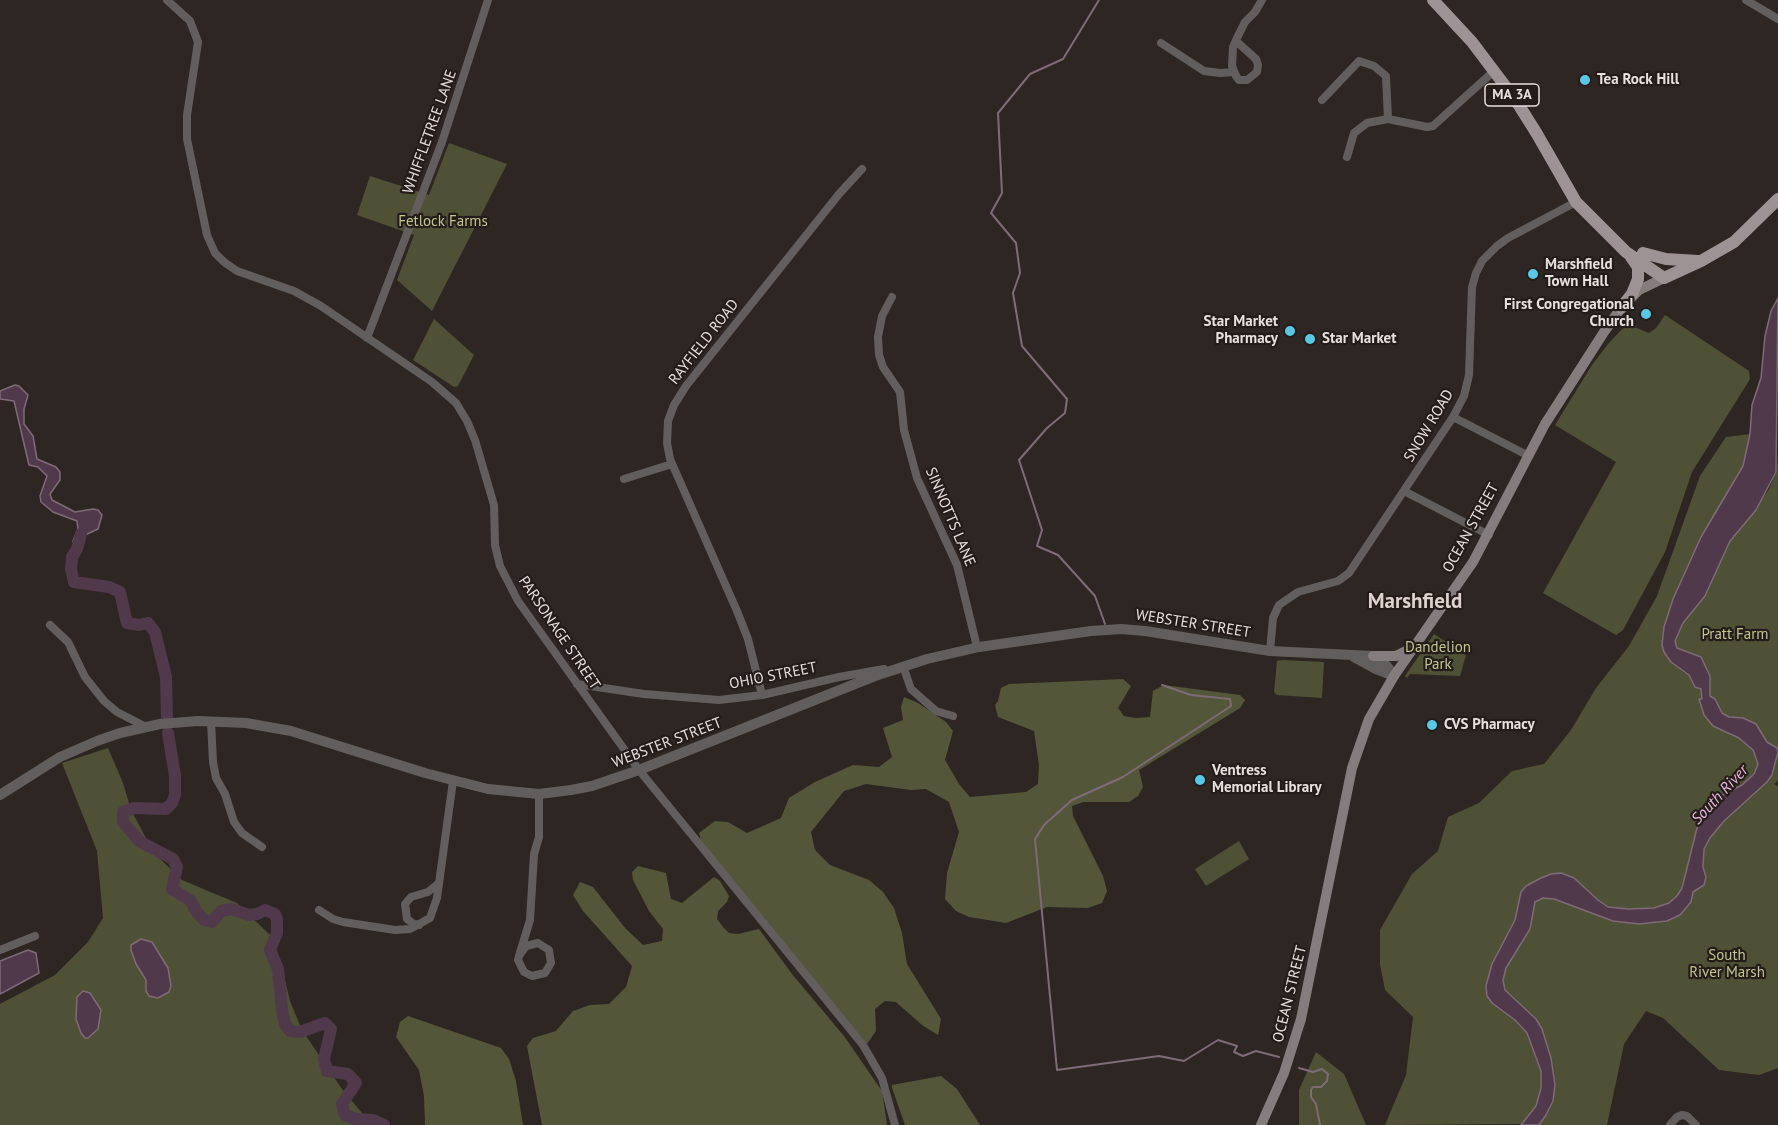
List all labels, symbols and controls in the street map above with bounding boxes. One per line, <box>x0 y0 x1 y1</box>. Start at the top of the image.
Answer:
street label: WHIFFLETREE LANE <box>399 68 461 196</box>
place label: Tea Rock Hill <box>1597 71 1679 89</box>
marker: Tea Rock Hill <box>1578 73 1592 87</box>
road number: MA 3A <box>1485 84 1539 106</box>
park label: Fetlock Farms <box>398 213 488 231</box>
place label: Marshfield Town Hall <box>1545 256 1613 291</box>
marker: Marshfield Town Hall <box>1526 267 1540 281</box>
street label: RAYFIELD ROAD <box>665 296 743 388</box>
place label: First Congregational Church <box>1504 296 1634 331</box>
marker: First Congregational Church <box>1639 307 1653 321</box>
place label: Star Market Pharmacy <box>1204 313 1278 348</box>
marker: Star Market Pharmacy <box>1283 324 1297 338</box>
place label: Star Market <box>1322 330 1396 348</box>
marker: Star Market <box>1303 332 1317 346</box>
street label: SNOW ROAD <box>1400 387 1458 465</box>
street label: SINNOTTS LANE <box>921 465 979 569</box>
street label: OCEAN STREET <box>1439 480 1503 576</box>
street label: PARSONAGE STREET <box>514 573 604 693</box>
district label: Marshfield <box>1368 589 1462 615</box>
street label: WEBSTER STREET <box>1134 606 1252 642</box>
park label: Pratt Farm <box>1701 626 1769 644</box>
park label: Dandelion Park <box>1405 639 1471 674</box>
street label: OHIO STREET <box>728 659 818 693</box>
street label: WEBSTER STREET <box>610 714 724 772</box>
place label: CVS Pharmacy <box>1444 716 1535 734</box>
marker: CVS Pharmacy <box>1425 718 1439 732</box>
water label: South River <box>1688 761 1752 829</box>
place label: Ventress Memorial Library <box>1212 762 1322 797</box>
marker: Ventress Memorial Library <box>1193 773 1207 787</box>
street label: OCEAN STREET <box>1269 944 1311 1044</box>
park label: South River Marsh <box>1689 947 1765 982</box>

